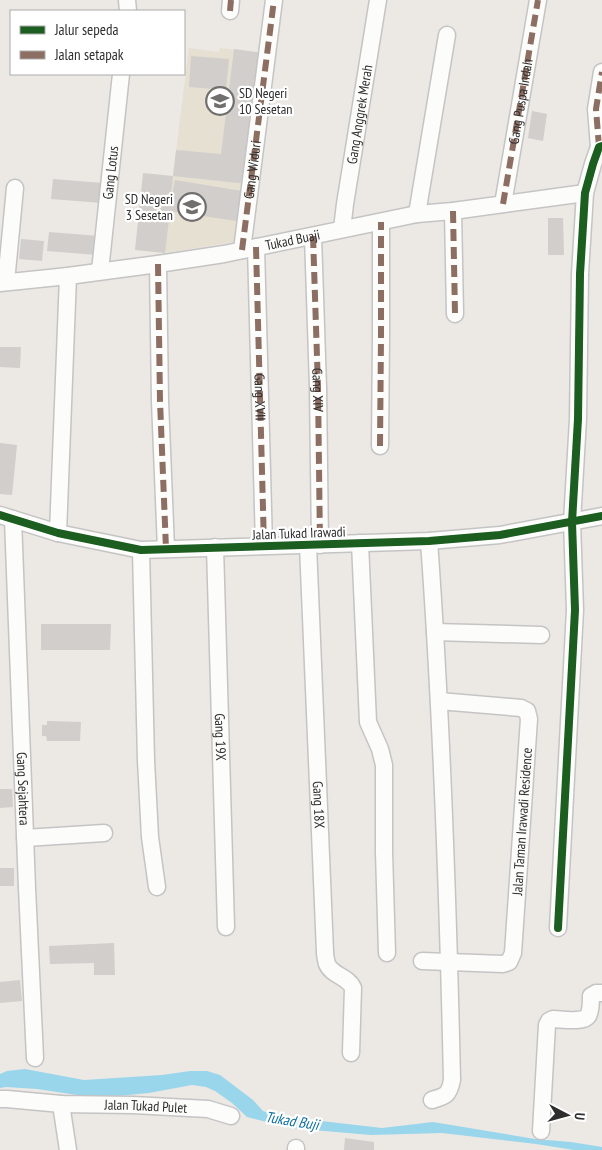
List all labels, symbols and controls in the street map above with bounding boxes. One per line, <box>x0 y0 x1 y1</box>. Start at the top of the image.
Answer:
legend <box>10 10 185 75</box>
text: Jalur sepeda <box>54 20 118 39</box>
text: Jalan setapak <box>54 45 124 64</box>
street label: Gang Puspa Indah <box>504 57 537 146</box>
street label: Gang Anggrek Merah <box>343 63 376 165</box>
place label: SD Negeri 10 Sesetan <box>239 84 292 118</box>
school or university icon: SD Negeri 10 Sesetan <box>205 86 235 116</box>
street label: Gang Widuri <box>240 139 265 200</box>
street label: Gang Lotus <box>99 145 122 200</box>
place label: SD Negeri 3 Sesetan <box>125 190 173 224</box>
school or university icon: SD Negeri 3 Sesetan <box>177 192 207 222</box>
street label: Tukad Buaji <box>264 225 322 254</box>
street label: Gang XIV <box>308 368 327 413</box>
street label: Gang XVII <box>250 373 270 421</box>
street label: Jalan Tukad Irawadi <box>251 522 346 544</box>
street label: Gang 19X <box>211 713 230 761</box>
street label: Jalan Taman Irawadi Residence <box>508 747 536 897</box>
street label: Gang Sejahtera <box>13 752 34 826</box>
street label: Gang 18X <box>309 781 329 829</box>
north arrow <box>542 1090 592 1140</box>
street label: Jalan Tukad Pulet <box>103 1096 188 1117</box>
water label: Tukad Buji <box>264 1107 322 1134</box>
text: U <box>571 1112 589 1121</box>

